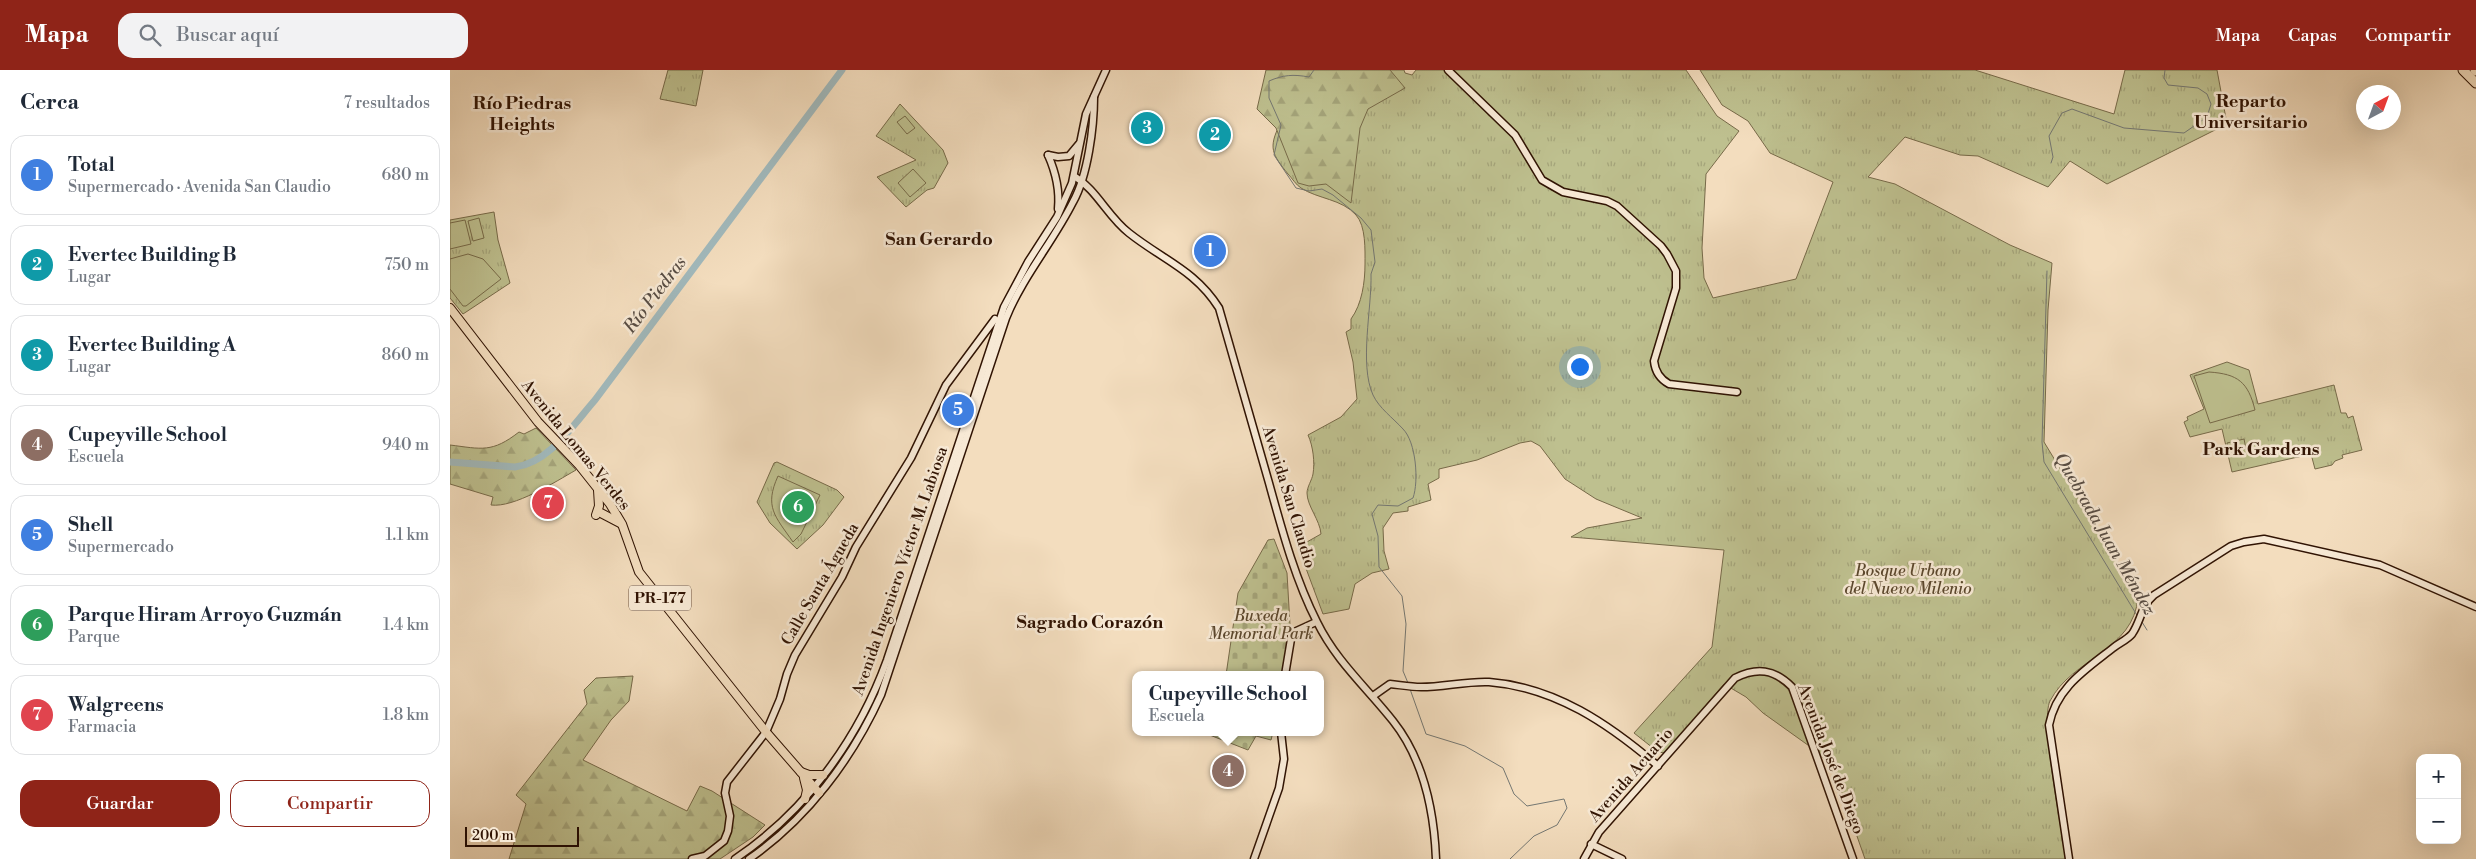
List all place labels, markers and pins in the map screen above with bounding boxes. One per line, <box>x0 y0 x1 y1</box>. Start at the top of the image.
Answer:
pin: 3 <box>1131 109 1163 147</box>
pin: 2 <box>1199 116 1231 154</box>
pin: 1 <box>1194 232 1226 270</box>
pin: 5 <box>942 391 974 429</box>
pin: 7 <box>532 484 564 522</box>
pin: 6 <box>782 488 814 526</box>
pin: 4 <box>1212 752 1244 790</box>

